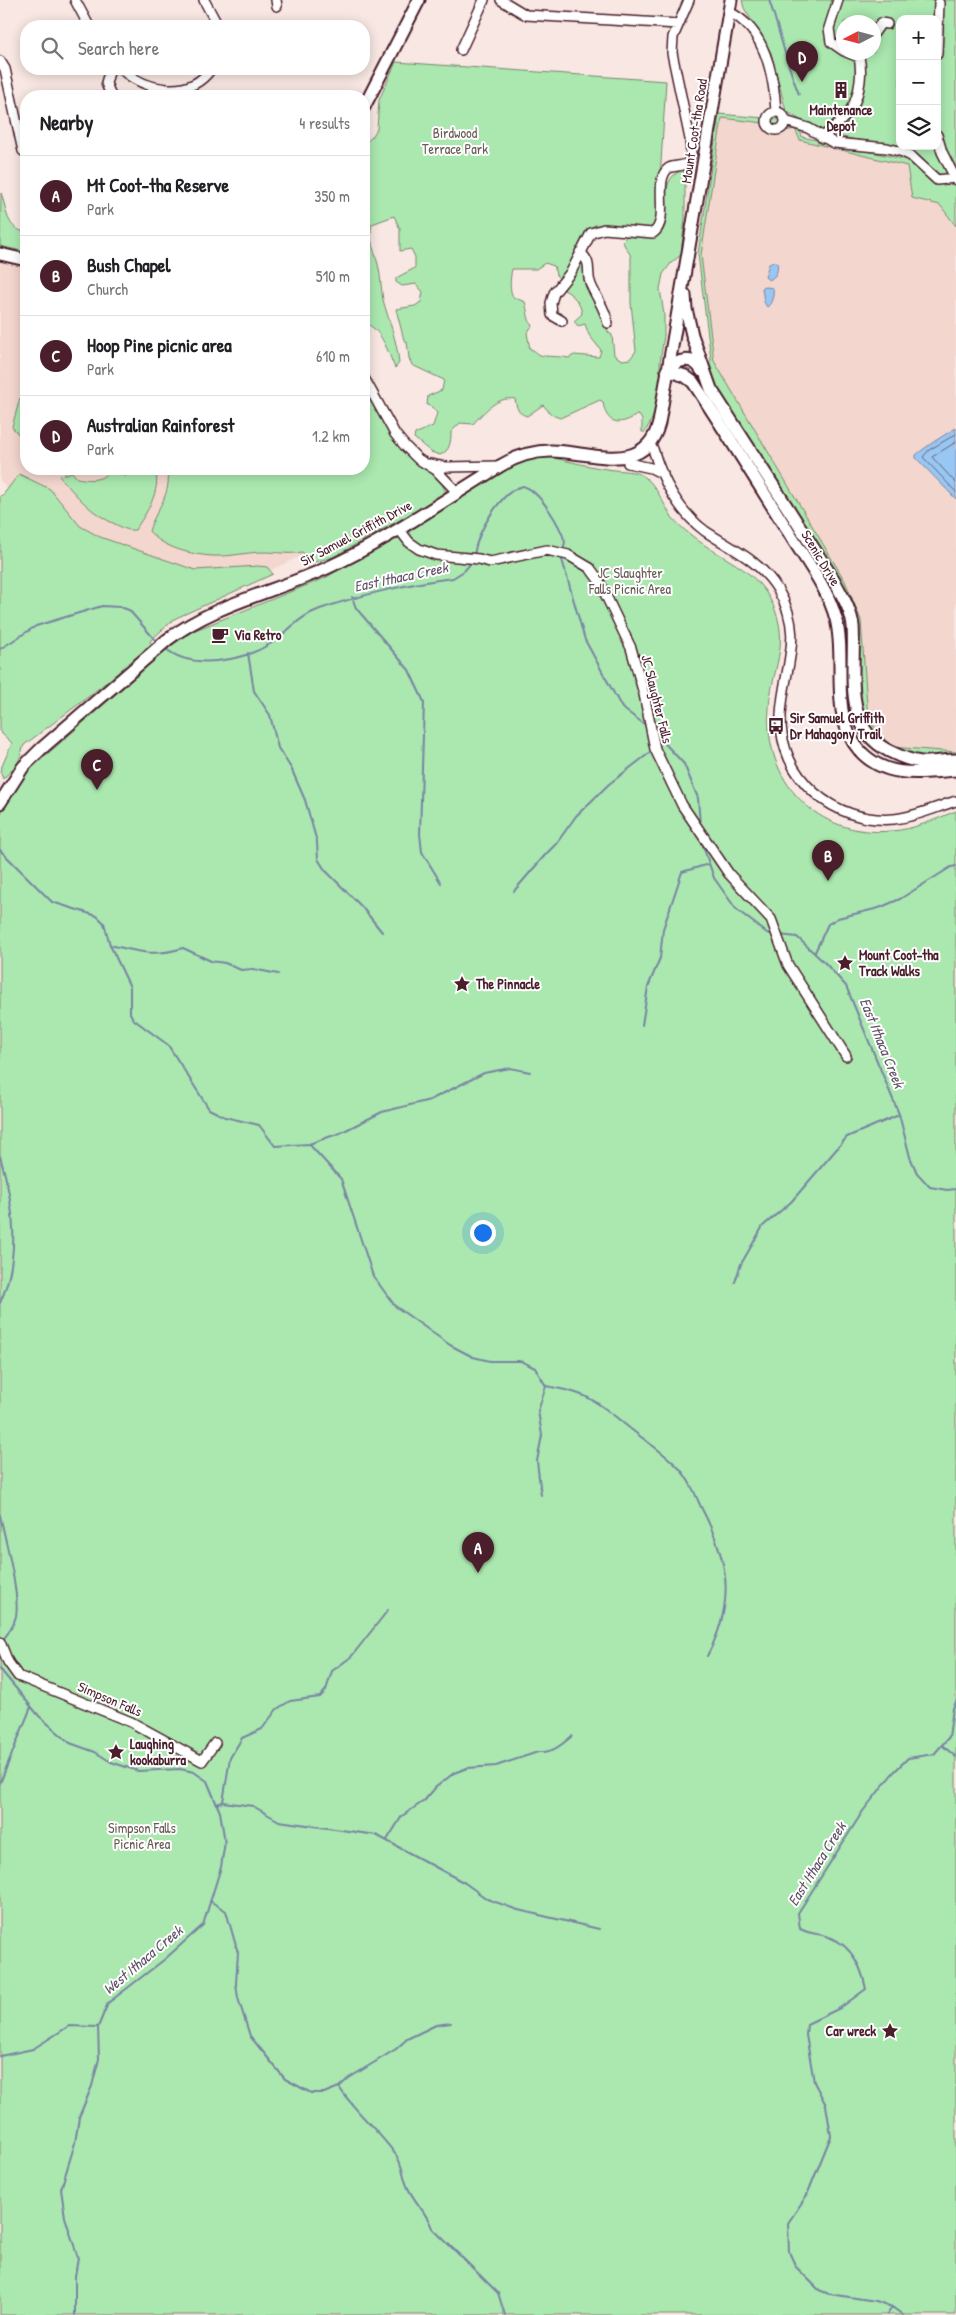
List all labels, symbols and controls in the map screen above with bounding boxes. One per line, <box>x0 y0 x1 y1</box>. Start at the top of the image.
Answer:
north arrow <box>836 15 881 60</box>
map controls <box>896 15 941 150</box>
button: + <box>896 15 941 60</box>
search box <box>20 20 370 75</box>
icon: search <box>38 34 66 62</box>
text: Search here <box>78 35 159 61</box>
pin: D <box>786 41 818 82</box>
button: − <box>896 60 941 105</box>
street label: Mount Coot-tha Road <box>676 77 711 185</box>
building icon: Maintenance Depot <box>831 80 851 100</box>
place label: Maintenance Depot <box>810 100 873 137</box>
button: layers <box>896 105 941 150</box>
text: Nearby <box>40 108 93 137</box>
text: 4 results <box>299 112 350 134</box>
park label: Birdwood Terrace Park <box>422 123 488 158</box>
text: Mt Coot-tha Reserve <box>87 172 229 198</box>
text: A <box>52 185 60 207</box>
text: 350 m <box>314 185 350 207</box>
text: Park <box>87 198 114 220</box>
text: Bush Chapel <box>87 252 171 278</box>
text: B <box>52 265 60 287</box>
text: 510 m <box>316 265 350 287</box>
text: Church <box>87 278 128 300</box>
text: Hoop Pine picnic area <box>87 332 232 358</box>
text: C <box>52 345 60 367</box>
text: 610 m <box>316 345 350 367</box>
text: Park <box>87 358 114 380</box>
text: Australian Rainforest <box>87 412 234 438</box>
text: D <box>52 425 60 447</box>
text: 1.2 km <box>312 425 350 447</box>
text: Park <box>87 438 114 460</box>
street label: Sir Samuel Griffith Drive <box>297 495 415 570</box>
street label: Scenic Drive <box>797 526 846 590</box>
water label: East Ithaca Creek <box>352 556 451 597</box>
park label: JC Slaughter Falls Picnic Area <box>588 563 672 598</box>
cafe icon: Via Retro <box>210 625 230 645</box>
place label: Via Retro <box>234 625 282 644</box>
street label: JC Slaughter Falls <box>636 653 678 745</box>
place label: Sir Samuel Griffith Dr Mahagony Trail <box>790 708 884 745</box>
bus stop icon: Sir Samuel Griffith Dr Mahagony Trail <box>766 716 786 736</box>
pin: C <box>81 749 113 790</box>
pin: B <box>812 840 844 881</box>
place label: Mount Coot-tha Track Walks <box>858 945 939 980</box>
place icon: Mount Coot-tha Track Walks <box>835 953 855 973</box>
place icon: The Pinnacle <box>452 974 472 994</box>
place label: The Pinnacle <box>475 974 540 993</box>
water label: East Ithaca Creek <box>855 995 911 1092</box>
your location <box>470 1220 496 1246</box>
pin: A <box>462 1532 494 1573</box>
street label: Simpson Falls <box>75 1677 145 1721</box>
place label: Laughing kookaburra <box>130 1734 187 1769</box>
place icon: Laughing kookaburra <box>106 1742 126 1762</box>
water label: East Ithaca Creek <box>782 1816 852 1910</box>
park label: Simpson Falls Picnic Area <box>108 1818 176 1853</box>
water label: West Ithaca Creek <box>98 1919 188 1999</box>
place label: Car wreck <box>826 2021 876 2040</box>
place icon: Car wreck <box>880 2021 900 2041</box>

